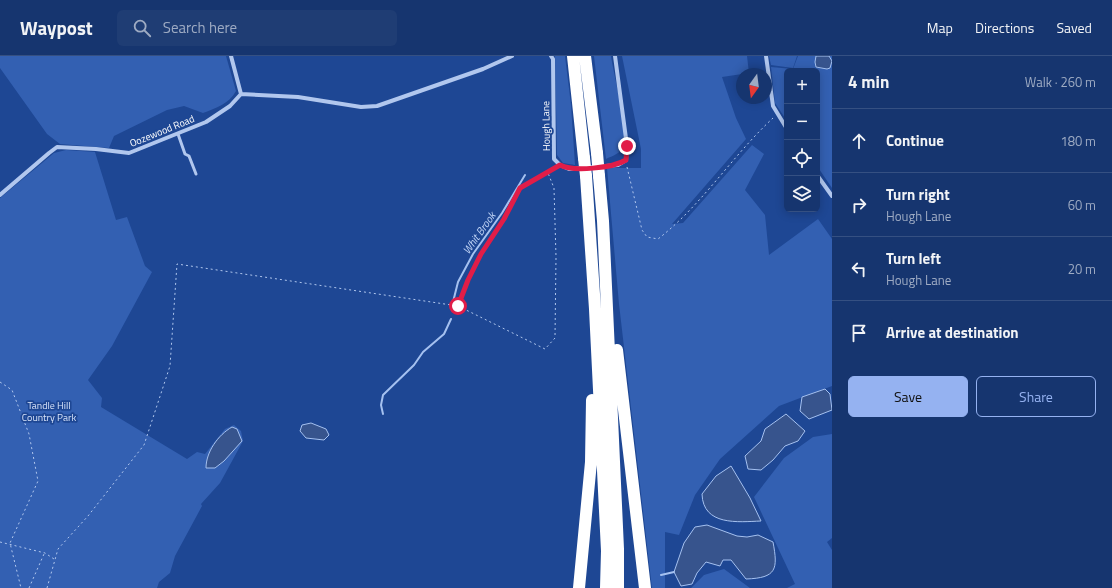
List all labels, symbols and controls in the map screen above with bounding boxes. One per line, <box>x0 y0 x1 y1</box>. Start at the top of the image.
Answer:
search box <box>117 10 397 46</box>
text: Waypost <box>20 13 93 42</box>
text: Search here <box>163 16 237 39</box>
icon: search <box>131 17 153 39</box>
text: Map <box>927 17 953 38</box>
text: Directions <box>975 17 1034 38</box>
text: Saved <box>1056 17 1092 38</box>
north arrow <box>736 68 772 104</box>
map controls <box>784 68 820 212</box>
button: + <box>784 68 820 104</box>
text: 4 min <box>848 69 889 95</box>
text: Walk · 260 m <box>1025 72 1096 92</box>
street label: Hough Lane <box>538 101 554 151</box>
button: − <box>784 104 820 140</box>
street label: Oozewood Road <box>127 111 197 151</box>
text: Continue <box>886 129 944 152</box>
icon: ahead <box>848 130 870 152</box>
text: 180 m <box>1060 131 1096 151</box>
route end <box>618 137 636 155</box>
button: locate <box>784 140 820 176</box>
button: layers <box>784 176 820 212</box>
text: Turn right <box>886 183 950 206</box>
icon: right <box>848 194 870 216</box>
text: 60 m <box>1068 195 1096 215</box>
text: Hough Lane <box>886 206 951 226</box>
water label: Whit Brook <box>459 208 500 257</box>
text: Turn left <box>886 247 941 270</box>
icon: left <box>848 258 870 280</box>
text: 20 m <box>1068 259 1096 279</box>
text: Hough Lane <box>886 270 951 290</box>
route start <box>449 297 467 315</box>
text: Arrive at destination <box>886 321 1019 344</box>
icon: arrive <box>848 322 870 344</box>
button: Save <box>848 376 968 417</box>
button: Share <box>976 376 1096 417</box>
park label: Tandle Hill Country Park <box>22 398 76 425</box>

